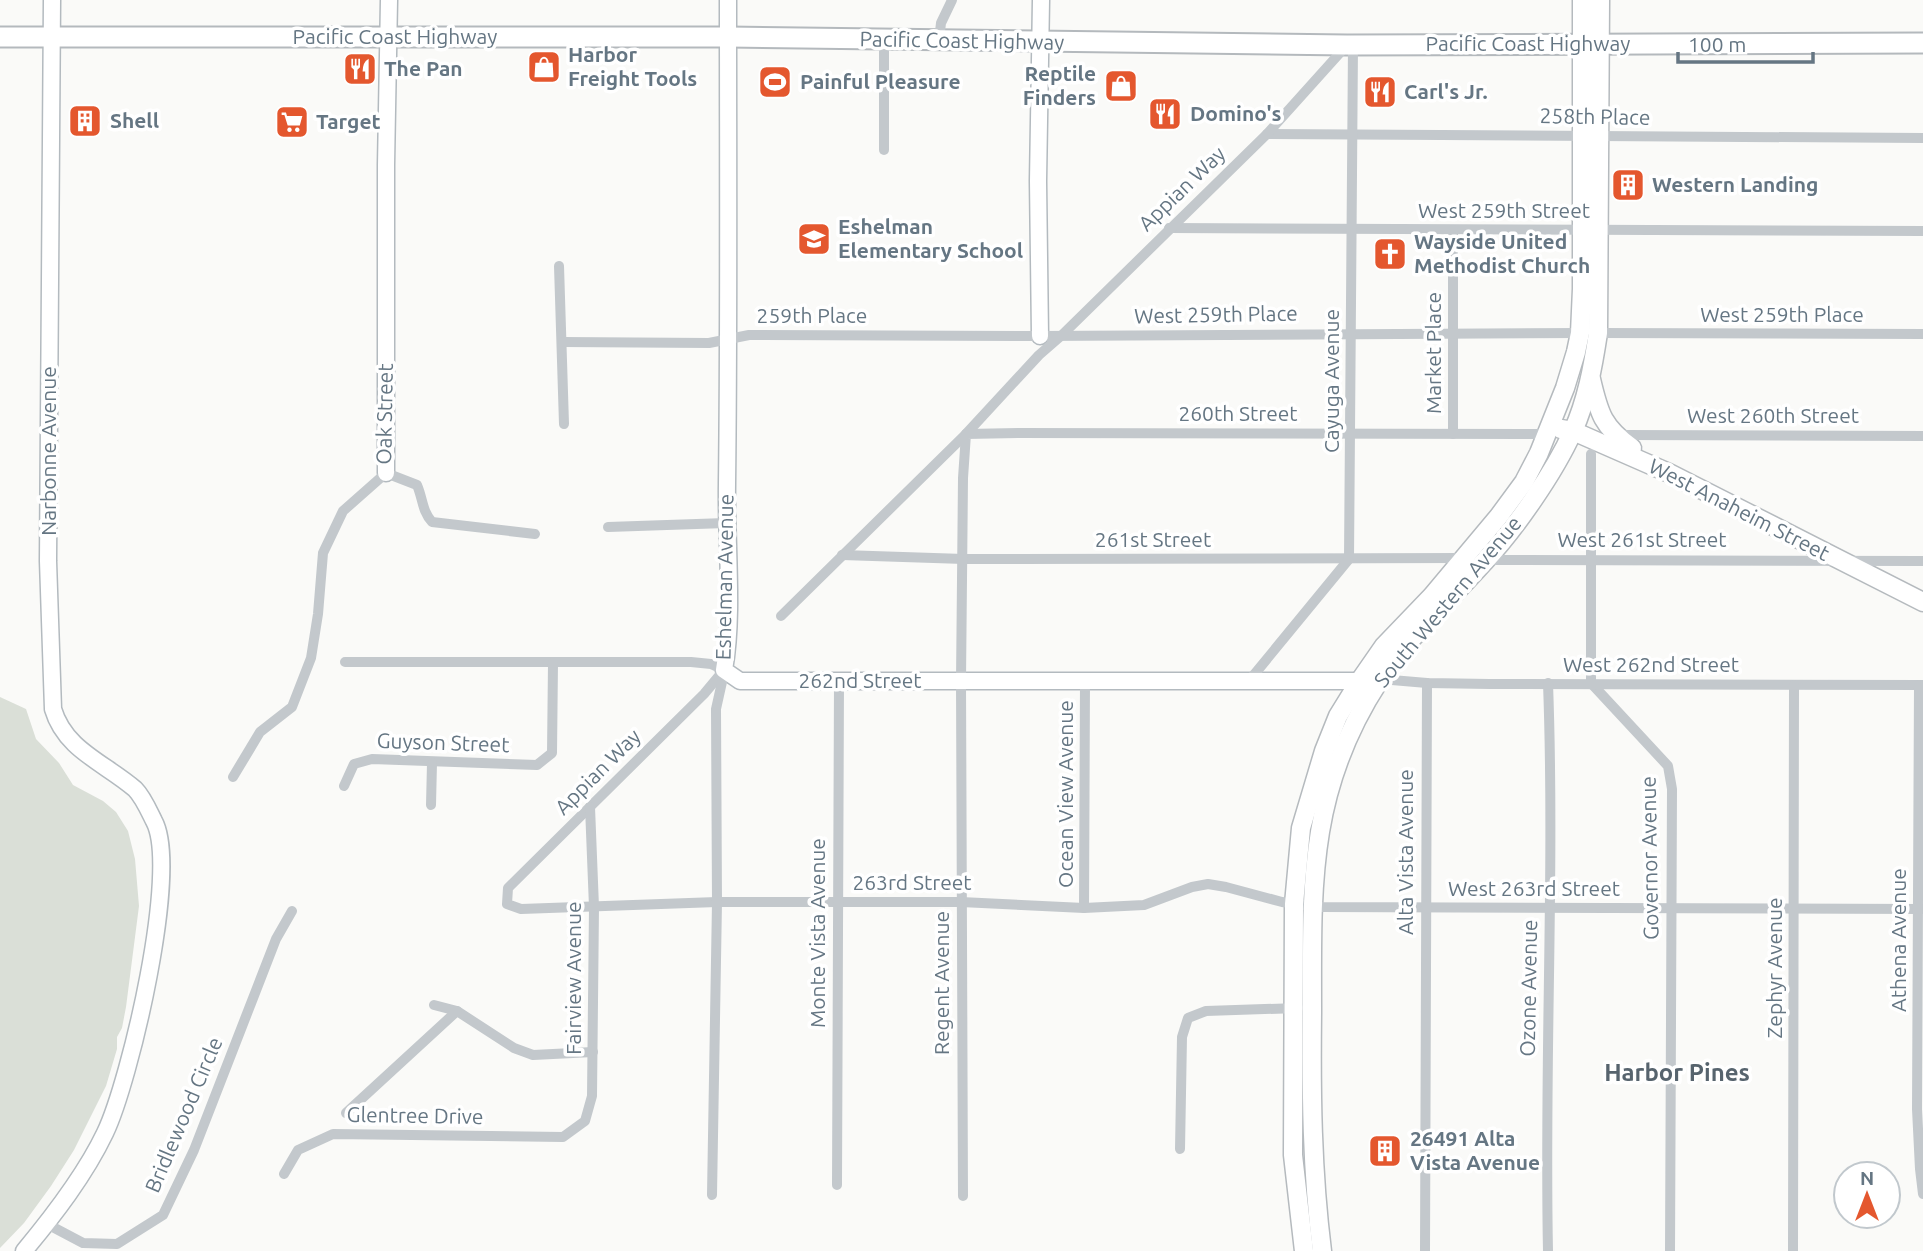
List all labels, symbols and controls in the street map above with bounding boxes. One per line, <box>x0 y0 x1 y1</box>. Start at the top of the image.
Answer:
scale bar <box>1678 21 1813 65</box>
street label: Pacific Coast Highway <box>293 24 497 48</box>
street label: Pacific Coast Highway <box>859 26 1065 54</box>
street label: Pacific Coast Highway <box>1426 31 1630 55</box>
text: 100 m <box>1688 32 1746 56</box>
place label: Harbor Freight Tools <box>568 42 697 90</box>
shop icon: Harbor Freight Tools <box>525 48 563 86</box>
restaurant icon: The Pan <box>341 50 379 88</box>
place label: The Pan <box>384 56 463 80</box>
place label: Reptile Finders <box>1023 61 1096 109</box>
sports icon: Painful Pleasure <box>756 63 794 101</box>
shop icon: Reptile Finders <box>1102 67 1140 105</box>
place label: Painful Pleasure <box>800 69 961 93</box>
restaurant icon: Carl's Jr. <box>1361 73 1399 111</box>
place label: Carl's Jr. <box>1404 79 1488 103</box>
restaurant icon: Domino's <box>1146 95 1184 133</box>
place label: Domino's <box>1190 101 1282 125</box>
building icon: Shell <box>66 102 104 140</box>
supermarket icon: Target <box>273 103 311 141</box>
street label: 258th Place <box>1539 103 1651 129</box>
place label: Shell <box>110 108 159 132</box>
place label: Target <box>316 109 381 133</box>
street label: Appian Way <box>1133 141 1230 235</box>
building icon: Western Landing <box>1609 166 1647 204</box>
place label: Western Landing <box>1652 172 1818 196</box>
street label: West 259th Street <box>1418 198 1590 222</box>
place label: Eshelman Elementary School <box>838 214 1023 262</box>
school or university icon: Eshelman Elementary School <box>795 220 833 258</box>
place label: Wayside United Methodist Church <box>1414 229 1590 277</box>
church icon: Wayside United Methodist Church <box>1371 235 1409 273</box>
street label: Market Place <box>1421 292 1445 414</box>
street label: West 259th Place <box>1134 301 1298 327</box>
street label: West 259th Place <box>1700 302 1864 326</box>
street label: 259th Place <box>757 303 867 327</box>
street label: Cayuga Avenue <box>1319 309 1343 453</box>
street label: Oak Street <box>371 363 397 465</box>
street label: Narbonne Avenue <box>36 366 60 536</box>
street label: 260th Street <box>1178 401 1298 425</box>
street label: West 260th Street <box>1687 403 1859 427</box>
street label: West Anaheim Street <box>1645 453 1834 565</box>
street label: Eshelman Avenue <box>711 494 737 660</box>
street label: South Western Avenue <box>1369 511 1526 692</box>
street label: 261st Street <box>1095 527 1211 551</box>
street label: West 261st Street <box>1557 527 1727 551</box>
street label: West 262nd Street <box>1563 652 1739 676</box>
street label: 262nd Street <box>798 668 922 692</box>
street label: Ocean View Avenue <box>1053 700 1077 888</box>
street label: Appian Way <box>550 724 645 819</box>
street label: Guyson Street <box>376 728 510 756</box>
street label: Alta Vista Avenue <box>1393 769 1417 935</box>
street label: Governor Avenue <box>1636 776 1662 940</box>
street label: Monte Vista Avenue <box>805 838 829 1028</box>
street label: Athena Avenue <box>1886 868 1910 1012</box>
street label: 263rd Street <box>852 870 972 894</box>
street label: West 263rd Street <box>1448 876 1620 900</box>
street label: Zephyr Avenue <box>1762 897 1786 1039</box>
street label: Fairview Avenue <box>561 901 585 1055</box>
street label: Regent Avenue <box>929 911 953 1055</box>
street label: Ozone Avenue <box>1515 919 1541 1057</box>
street label: Bridlewood Circle <box>140 1033 227 1196</box>
district label: Harbor Pines <box>1604 1059 1750 1086</box>
street label: Glentree Drive <box>346 1102 484 1128</box>
place label: 26491 Alta Vista Avenue <box>1410 1126 1540 1174</box>
building icon: 26491 Alta Vista Avenue <box>1366 1132 1404 1170</box>
north arrow <box>1832 1160 1902 1230</box>
text: N <box>1860 1167 1874 1189</box>

